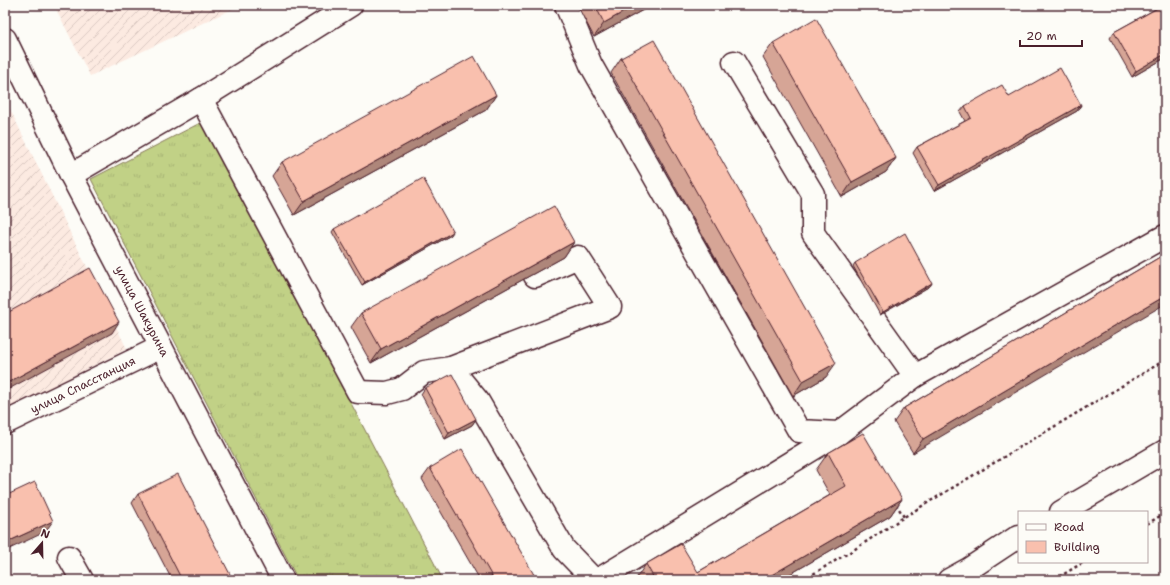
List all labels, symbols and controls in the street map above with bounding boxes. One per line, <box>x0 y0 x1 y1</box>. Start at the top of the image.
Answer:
scale bar <box>1020 22 1082 48</box>
text: 20 m <box>1026 28 1057 44</box>
street label: улица Шакурина <box>111 263 173 360</box>
street label: улица Спасстанция <box>28 353 138 417</box>
legend <box>1018 511 1148 563</box>
text: Road <box>1054 519 1085 535</box>
north arrow <box>22 523 62 563</box>
text: N <box>39 526 52 543</box>
text: Building <box>1054 539 1100 555</box>

